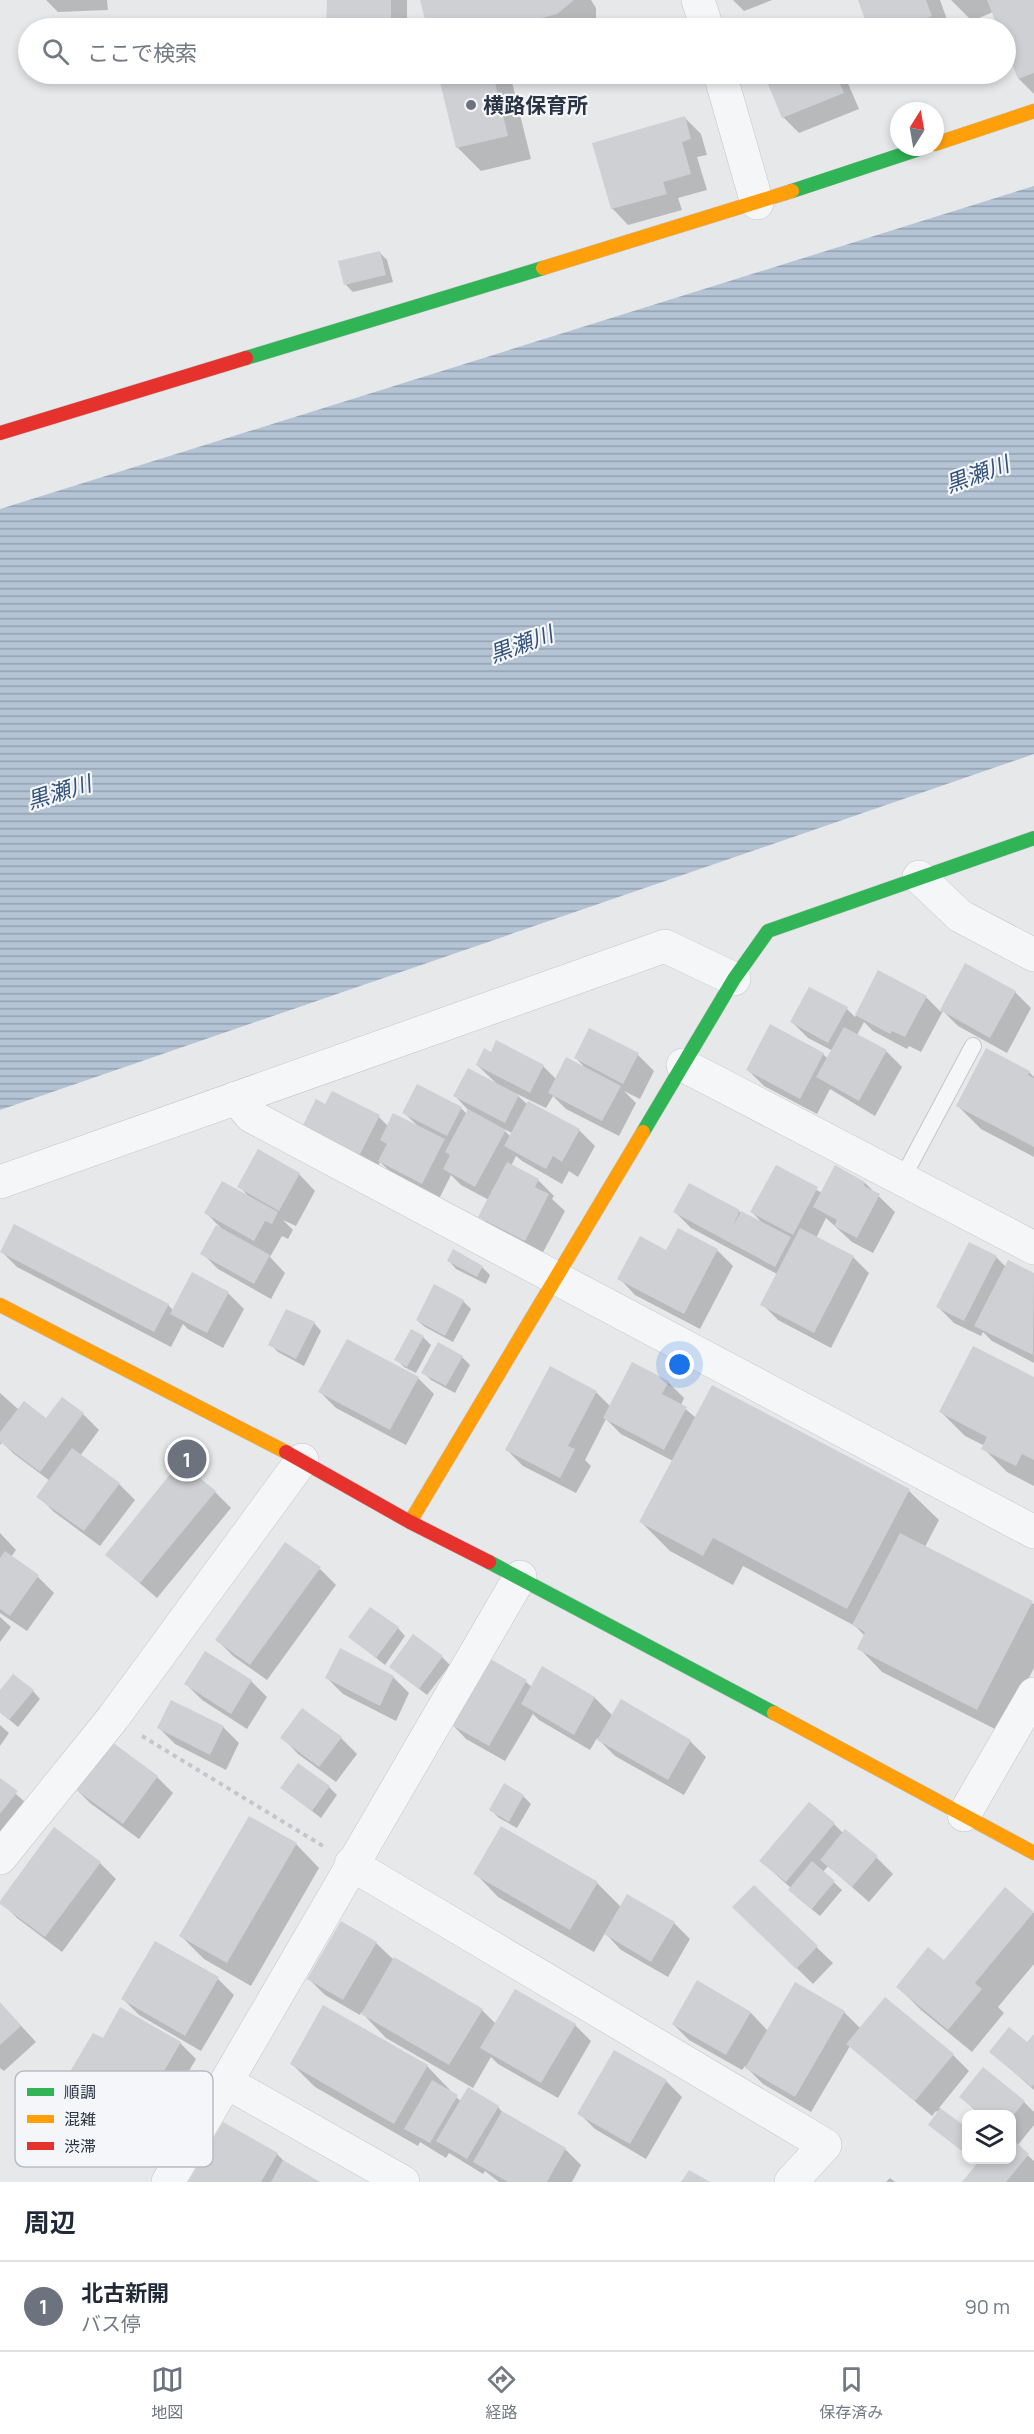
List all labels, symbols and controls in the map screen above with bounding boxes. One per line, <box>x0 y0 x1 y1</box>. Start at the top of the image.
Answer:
search box <box>18 18 1016 84</box>
icon: search <box>39 35 72 68</box>
text: ここで検索 <box>87 38 197 68</box>
place label: 横路保育所 <box>483 91 588 119</box>
marker: 横路保育所 <box>464 98 478 112</box>
north arrow <box>890 102 944 156</box>
water label: 黒瀬川 <box>941 448 1015 499</box>
water label: 黒瀬川 <box>485 618 559 669</box>
water label: 黒瀬川 <box>23 767 97 816</box>
your location <box>665 1350 694 1379</box>
pin: 1 <box>168 1436 207 1482</box>
legend <box>15 2071 213 2167</box>
text: 順調 <box>64 2081 96 2103</box>
text: 混雑 <box>64 2108 96 2130</box>
map controls <box>962 2110 1016 2164</box>
button: layers <box>962 2110 1016 2164</box>
text: 渋滞 <box>64 2135 96 2157</box>
text: 周辺 <box>24 2204 76 2240</box>
text: 北古新開 <box>81 2278 169 2308</box>
text: 1 <box>39 2293 48 2320</box>
text: 90 m <box>964 2293 1010 2320</box>
text: バス停 <box>81 2310 141 2337</box>
tab: 地図 <box>151 2363 184 2423</box>
tab: 経路 <box>485 2363 518 2423</box>
tab: 保存済み <box>819 2363 883 2423</box>

